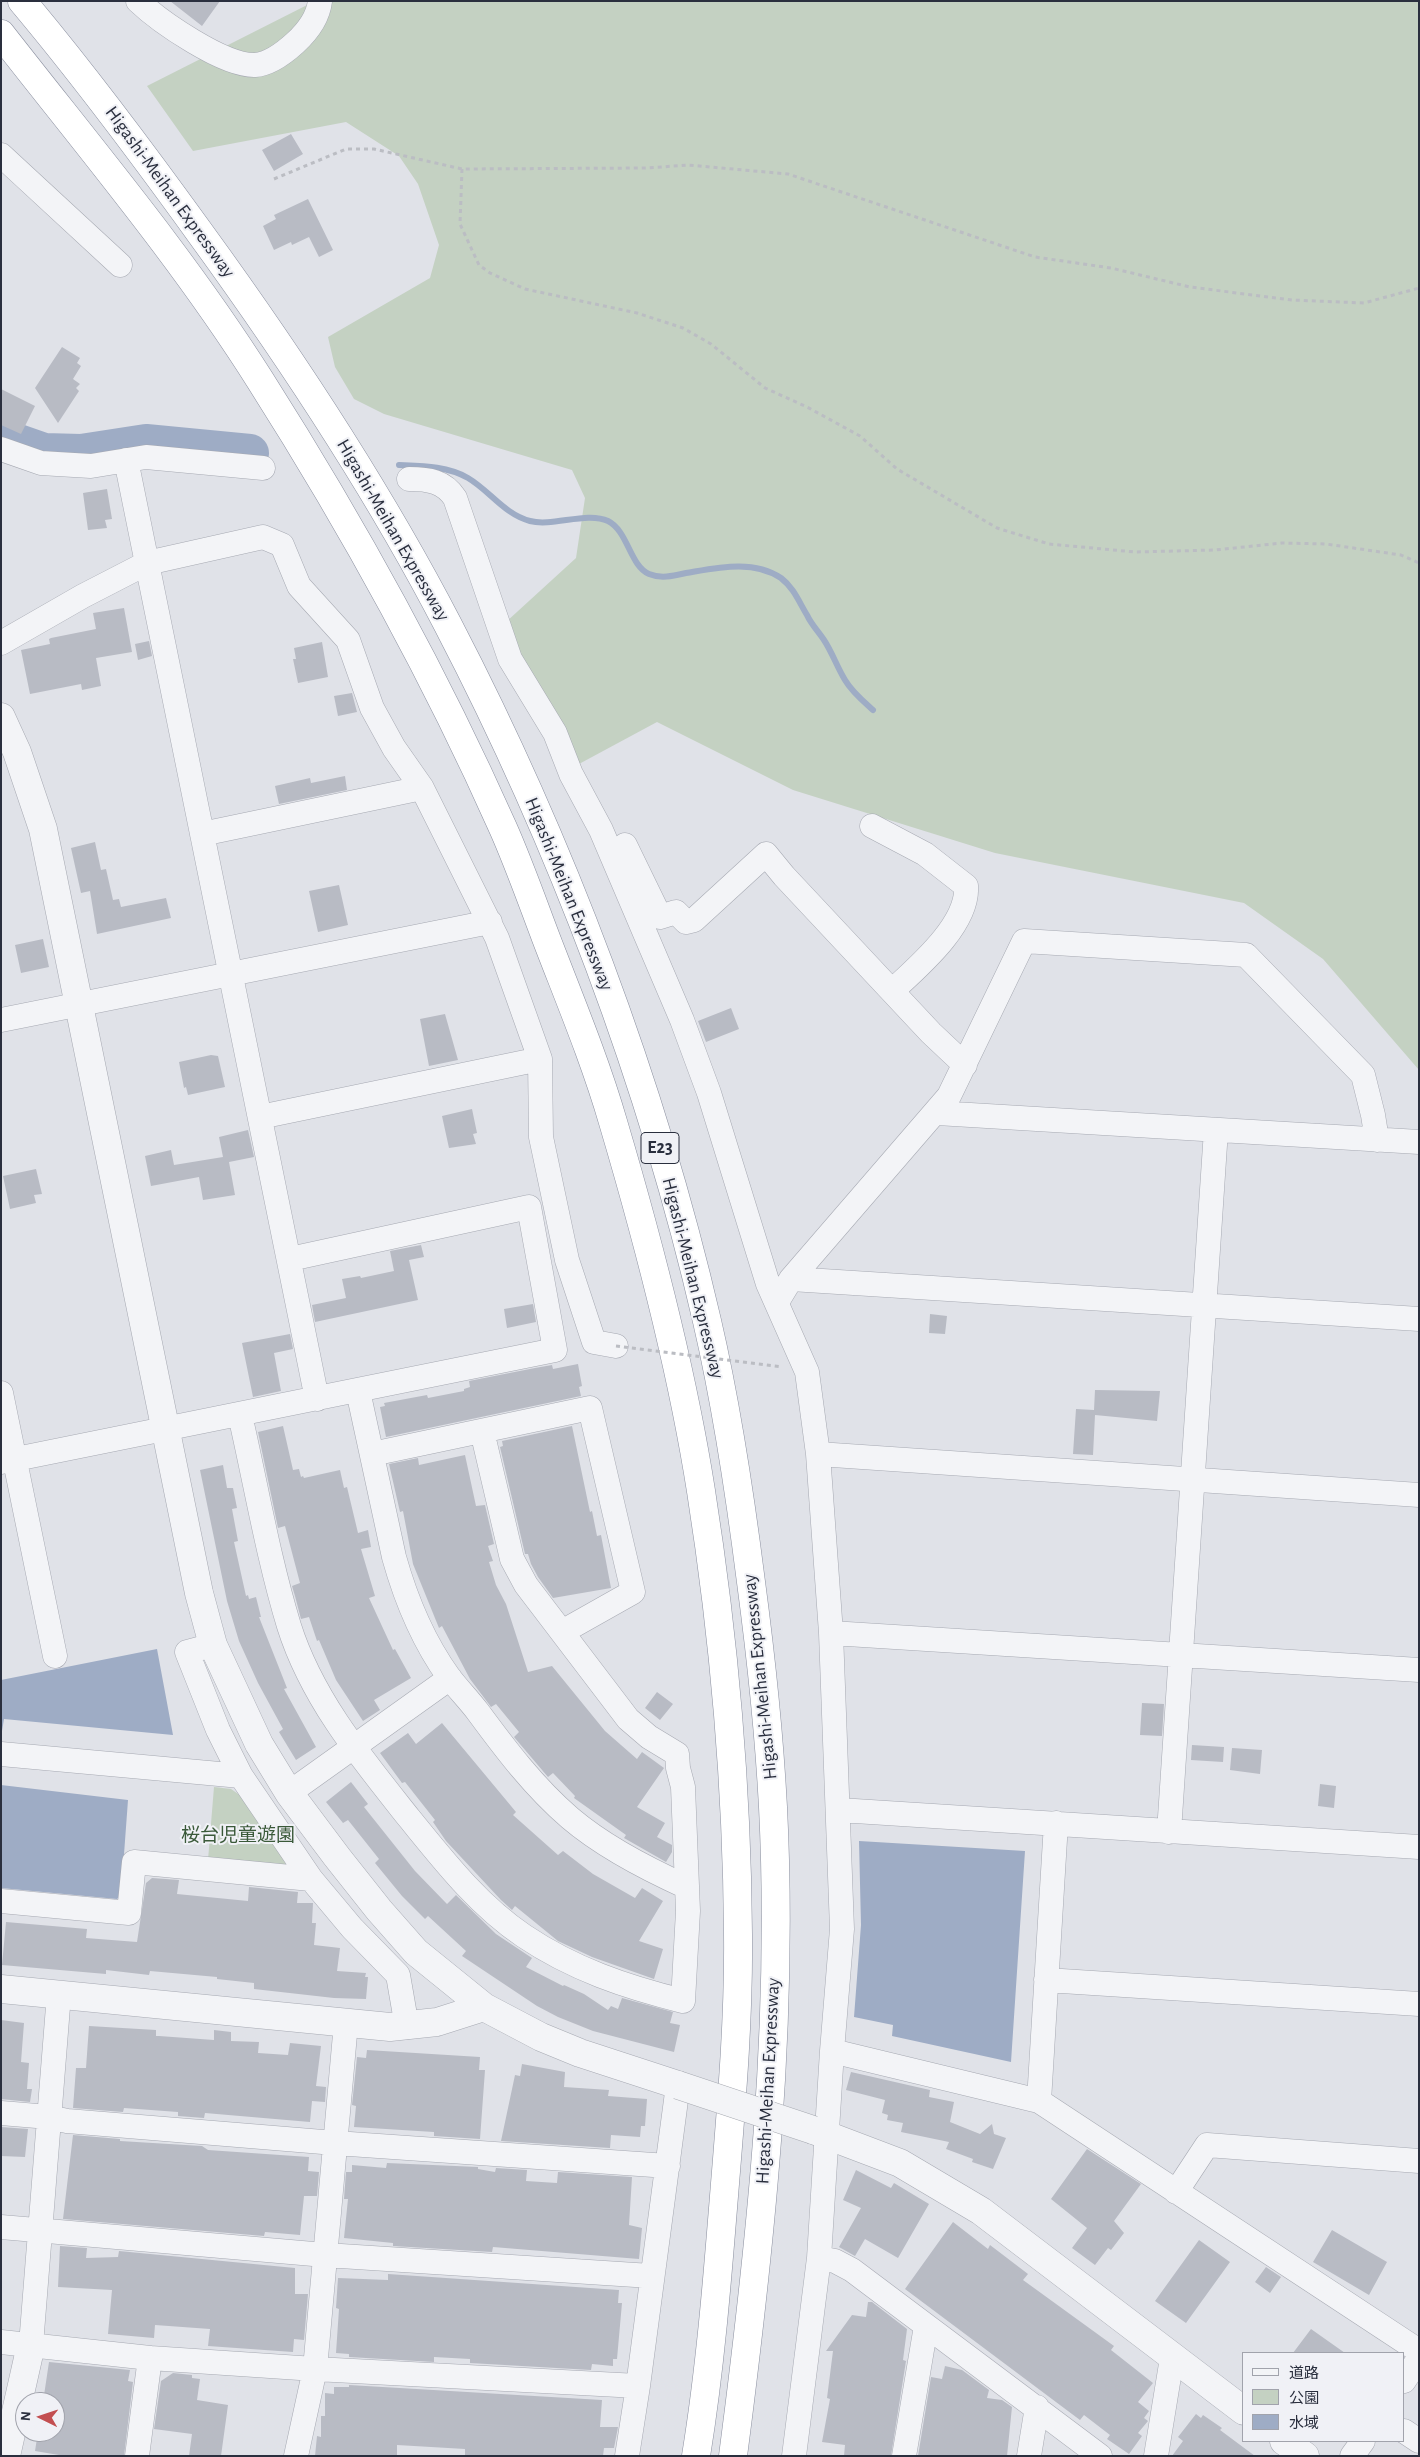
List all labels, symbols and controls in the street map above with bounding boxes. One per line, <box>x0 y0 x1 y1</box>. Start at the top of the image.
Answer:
street label: Higashi-Meihan Expressway <box>100 102 240 282</box>
street label: Higashi-Meihan Expressway <box>331 435 455 625</box>
street label: Higashi-Meihan Expressway <box>520 794 618 994</box>
road number: E23 <box>641 1132 679 1164</box>
street label: Higashi-Meihan Expressway <box>657 1175 729 1381</box>
street label: Higashi-Meihan Expressway <box>738 1573 782 1781</box>
park label: 桜台児童遊園 <box>181 1824 295 1846</box>
street label: Higashi-Meihan Expressway <box>751 1977 785 2185</box>
legend <box>1242 2352 1405 2442</box>
text: 道路 <box>1289 2366 1319 2381</box>
text: 公園 <box>1289 2391 1319 2406</box>
north arrow <box>15 2392 65 2442</box>
text: N <box>19 2411 33 2421</box>
text: 水域 <box>1289 2416 1319 2431</box>

